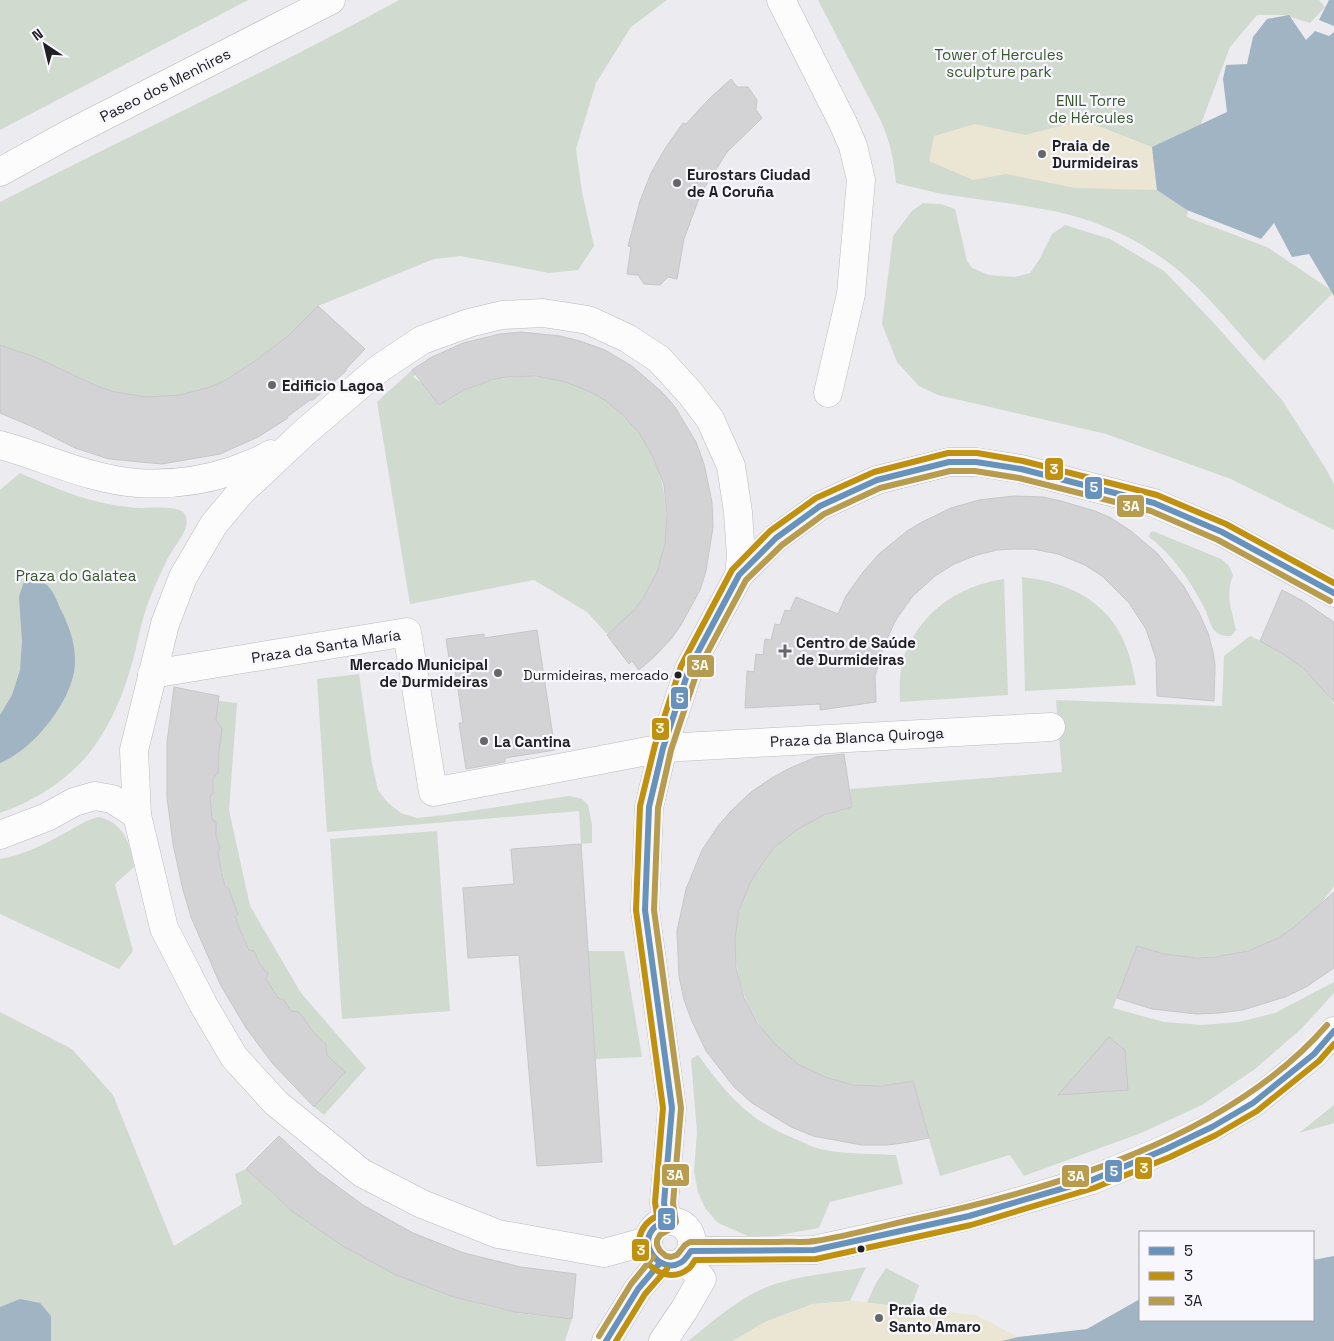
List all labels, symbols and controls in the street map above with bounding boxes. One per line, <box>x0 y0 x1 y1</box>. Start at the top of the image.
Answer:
north arrow <box>20 20 70 70</box>
text: N <box>29 24 47 44</box>
street label: Paseo dos Menhires <box>96 44 234 126</box>
park label: Tower of Hercules sculpture park <box>935 45 1064 81</box>
park label: ENIL Torre de Hércules <box>1048 91 1134 127</box>
place label: Praia de Durmideiras <box>1052 136 1139 172</box>
marker: Praia de Durmideiras <box>1036 148 1048 160</box>
place label: Eurostars Ciudad de A Coruña <box>687 165 811 201</box>
marker: Eurostars Ciudad de A Coruña <box>671 177 683 189</box>
place label: Edificio Lagoa <box>282 376 384 395</box>
marker: Edificio Lagoa <box>266 379 278 391</box>
line badge: 3 <box>1044 457 1064 481</box>
text: 3 <box>1050 460 1058 478</box>
line badge: 5 <box>1084 476 1103 500</box>
text: 5 <box>1090 478 1098 496</box>
line badge: 3A <box>1116 494 1145 518</box>
text: 3A <box>1122 497 1140 515</box>
park label: Praza do Galatea <box>16 566 137 585</box>
street label: Praza da Santa María <box>250 625 402 667</box>
place label: Centro de Saúde de Durmideiras <box>796 633 916 669</box>
marker: Centro de Saúde de Durmideiras <box>778 644 792 658</box>
line badge: 3A <box>686 654 715 678</box>
place label: Mercado Municipal de Durmideiras <box>350 655 488 691</box>
text: 3A <box>691 656 709 674</box>
place label: Durmideiras, mercado <box>523 666 669 684</box>
marker: Mercado Municipal de Durmideiras <box>492 667 504 679</box>
marker: Durmideiras, mercado <box>673 670 683 680</box>
line badge: 5 <box>670 686 689 710</box>
text: 5 <box>676 689 684 707</box>
line badge: 3 <box>651 717 670 741</box>
text: 3 <box>656 719 664 737</box>
street label: Praza da Blanca Quiroga <box>770 723 945 751</box>
place label: La Cantina <box>494 732 571 751</box>
marker: La Cantina <box>478 735 490 747</box>
line badge: 3 <box>1134 1156 1153 1180</box>
line badge: 5 <box>1104 1159 1123 1183</box>
text: 3 <box>1140 1159 1148 1177</box>
text: 5 <box>1110 1162 1118 1180</box>
line badge: 3A <box>661 1163 690 1187</box>
line badge: 3A <box>1061 1164 1090 1188</box>
text: 3A <box>666 1166 684 1184</box>
text: 3A <box>1067 1167 1085 1185</box>
line badge: 5 <box>657 1207 676 1231</box>
text: 5 <box>663 1210 671 1228</box>
legend <box>1139 1231 1314 1321</box>
line badge: 3 <box>631 1238 650 1262</box>
text: 3 <box>637 1241 645 1259</box>
text: 5 <box>1184 1241 1193 1260</box>
unlabelled marker <box>856 1244 866 1254</box>
text: 3 <box>1184 1266 1193 1285</box>
text: 3A <box>1184 1291 1203 1310</box>
place label: Praia de Santo Amaro <box>889 1300 981 1336</box>
marker: Praia de Santo Amaro <box>873 1312 885 1324</box>

